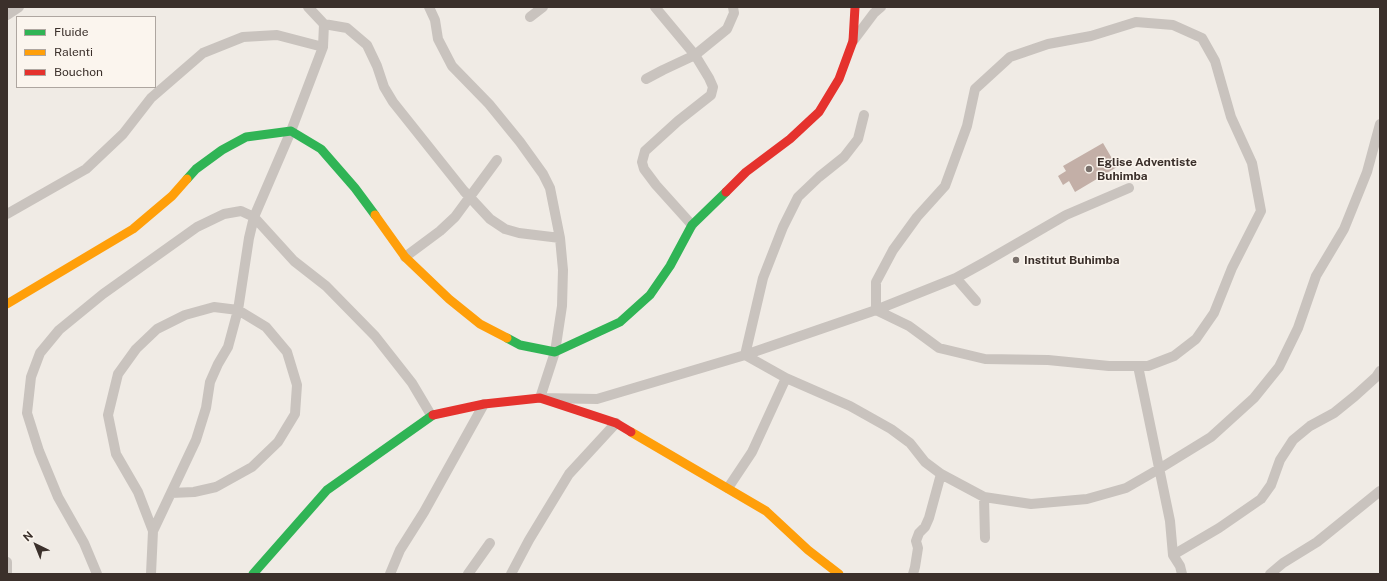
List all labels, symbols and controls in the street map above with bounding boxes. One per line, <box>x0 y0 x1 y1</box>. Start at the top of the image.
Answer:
legend <box>16 16 156 88</box>
text: Fluide <box>54 25 89 39</box>
text: Ralenti <box>54 45 93 59</box>
text: Bouchon <box>54 65 103 79</box>
place label: Eglise Adventiste Buhimba <box>1097 155 1197 183</box>
marker: Eglise Adventiste Buhimba <box>1084 164 1094 174</box>
place label: Institut Buhimba <box>1024 253 1120 267</box>
marker: Institut Buhimba <box>1011 255 1021 265</box>
north arrow <box>16 525 56 565</box>
text: N <box>21 529 35 544</box>

